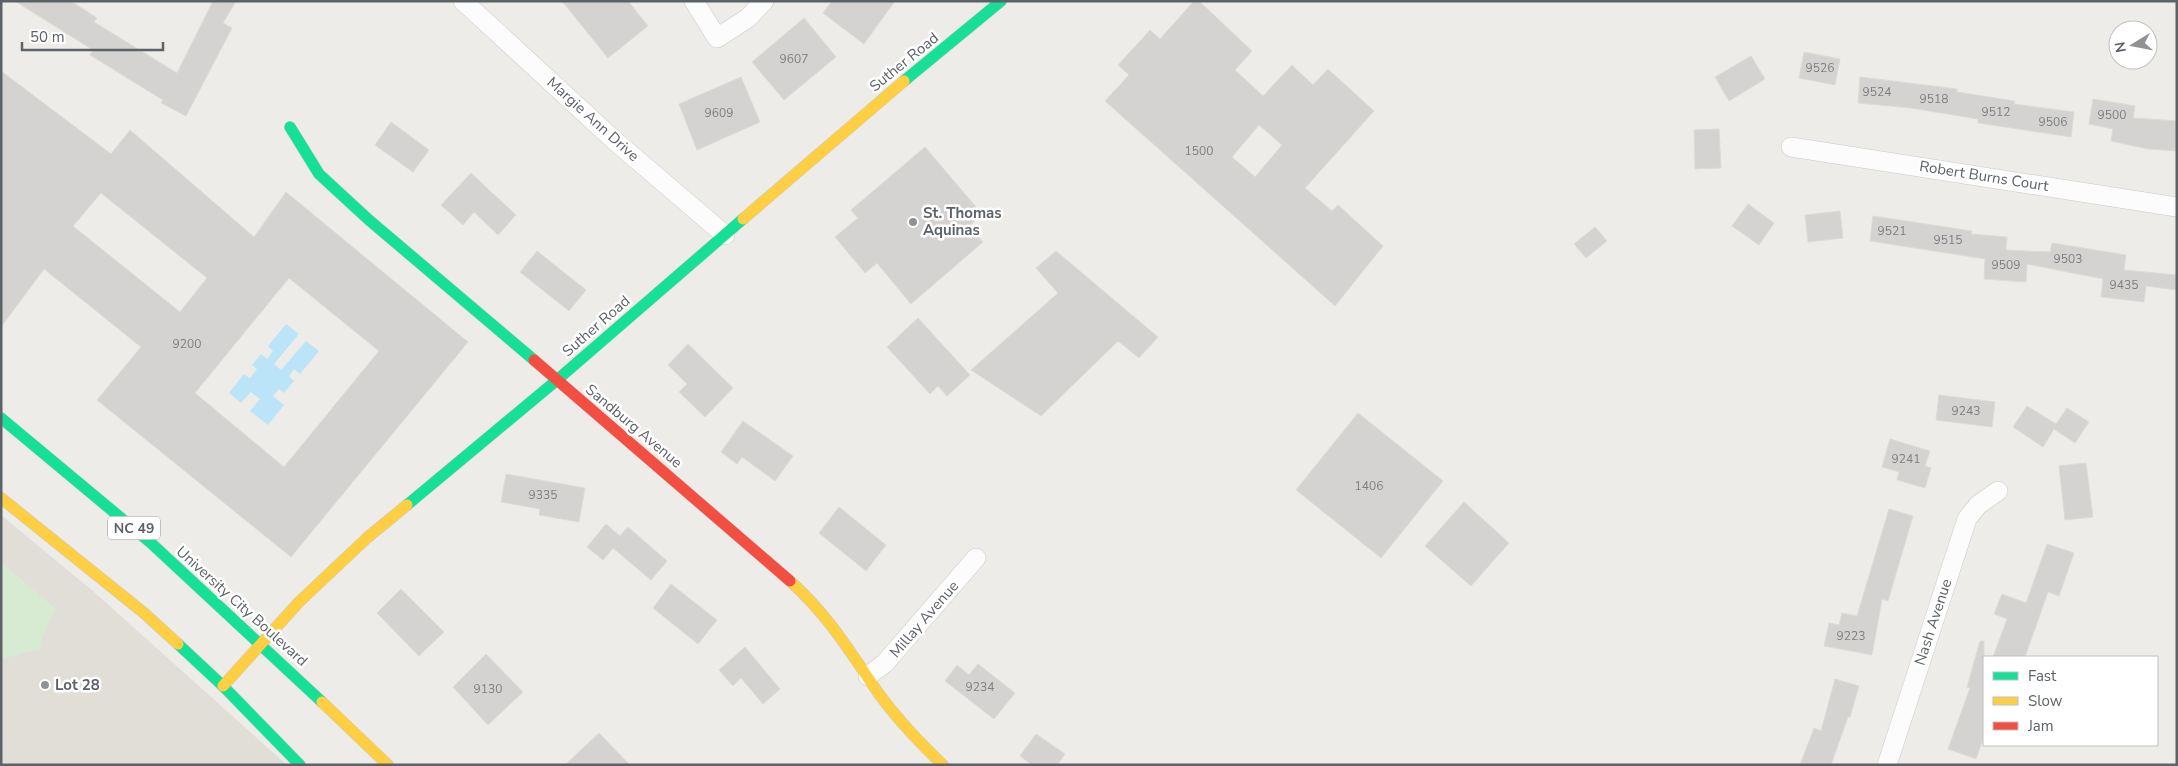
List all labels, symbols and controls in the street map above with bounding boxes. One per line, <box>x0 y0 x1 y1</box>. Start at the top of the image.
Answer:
scale bar <box>22 20 164 52</box>
north arrow <box>2108 20 2158 70</box>
text: 50 m <box>30 27 65 47</box>
street label: Suther Road <box>865 28 943 96</box>
text: N <box>2110 40 2131 54</box>
house number: 9607 <box>780 51 808 67</box>
house number: 9526 <box>1806 60 1834 76</box>
street label: Margie Ann Drive <box>543 72 643 166</box>
house number: 9524 <box>1863 84 1891 100</box>
house number: 9518 <box>1920 91 1948 107</box>
house number: 9512 <box>1982 104 2010 120</box>
house number: 9609 <box>705 105 733 121</box>
house number: 9500 <box>2098 107 2126 123</box>
house number: 9506 <box>2039 114 2067 130</box>
house number: 1500 <box>1185 143 1213 159</box>
street label: Robert Burns Court <box>1918 156 2051 196</box>
place label: St. Thomas Aquinas <box>923 203 1002 240</box>
marker: St. Thomas Aquinas <box>907 216 919 228</box>
house number: 9521 <box>1878 223 1906 239</box>
house number: 9515 <box>1934 232 1962 248</box>
house number: 9503 <box>2054 251 2082 267</box>
house number: 9509 <box>1992 257 2020 273</box>
house number: 9435 <box>2110 277 2138 293</box>
street label: Suther Road <box>558 291 634 361</box>
house number: 9200 <box>173 336 201 352</box>
street label: Sandburg Avenue <box>581 380 687 472</box>
house number: 9243 <box>1952 403 1980 419</box>
house number: 9241 <box>1892 451 1920 467</box>
house number: 1406 <box>1355 478 1383 494</box>
house number: 9335 <box>529 487 557 503</box>
road number: NC 49 <box>108 516 160 540</box>
street label: University City Boulevard <box>172 541 312 671</box>
street label: Millay Avenue <box>885 576 963 662</box>
street label: Nash Avenue <box>1910 576 1956 668</box>
house number: 9223 <box>1837 628 1865 644</box>
legend <box>1983 656 2158 746</box>
text: Fast <box>2028 666 2057 686</box>
place label: Lot 28 <box>55 675 100 695</box>
marker: Lot 28 <box>39 679 51 691</box>
house number: 9234 <box>966 679 994 695</box>
house number: 9130 <box>474 681 502 697</box>
text: Slow <box>2028 691 2063 711</box>
text: Jam <box>2027 716 2054 736</box>

